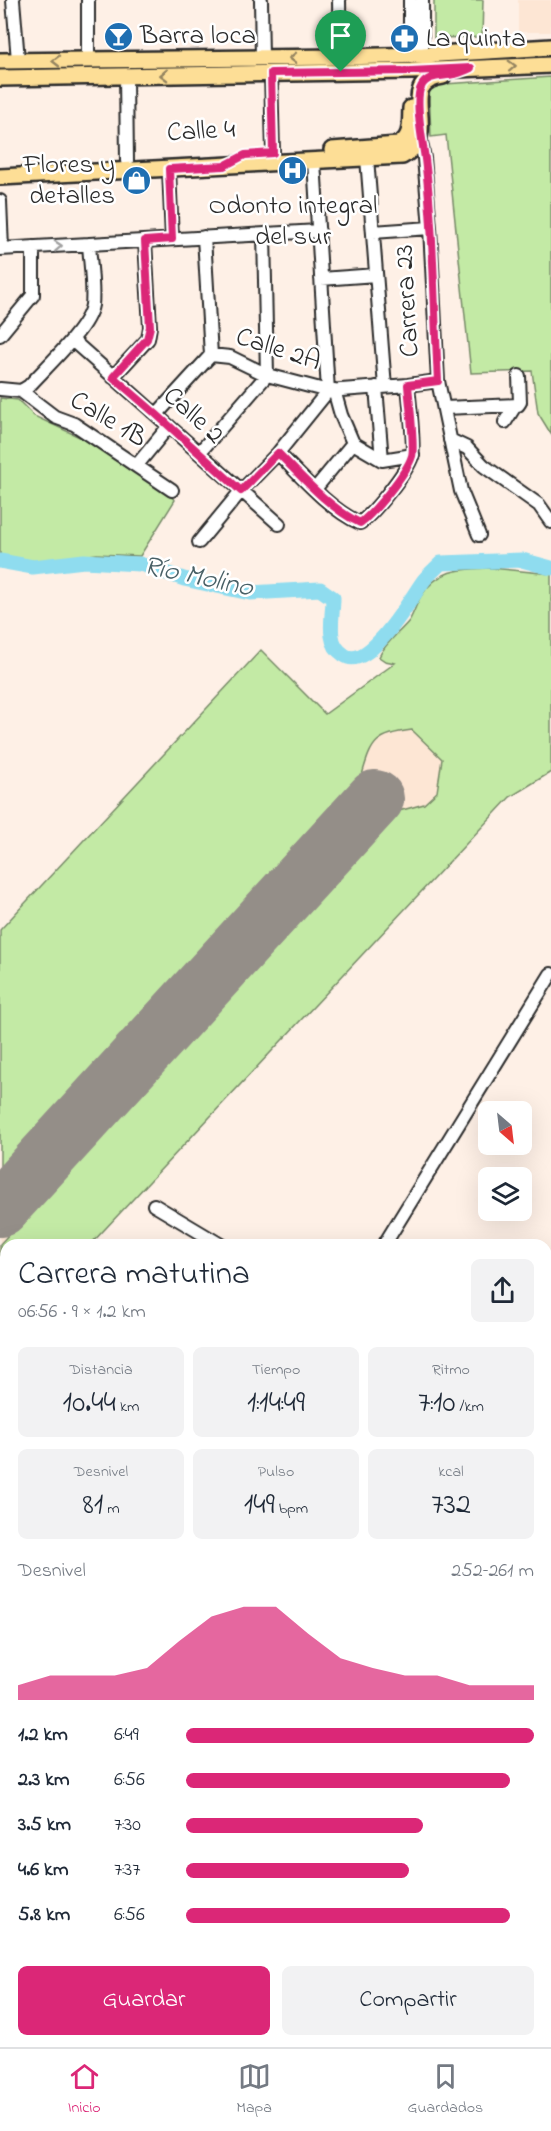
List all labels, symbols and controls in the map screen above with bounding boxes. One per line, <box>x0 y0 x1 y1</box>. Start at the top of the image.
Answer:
pin <box>315 10 366 72</box>
place label: Barra loca <box>139 17 256 56</box>
icon: arrive <box>324 19 357 52</box>
bar icon: Barra loca <box>103 20 135 52</box>
place label: La quinta <box>426 20 526 59</box>
pharmacy icon: La quinta <box>389 23 421 55</box>
one-way arrow <box>288 52 297 64</box>
one-way arrow <box>51 54 60 67</box>
one-way arrow <box>507 60 516 73</box>
one-way arrow <box>159 69 168 81</box>
street label: Calle 4 <box>166 111 236 153</box>
place label: Flores y detalles <box>22 146 115 216</box>
hospital icon: Odonto integral del sur <box>277 155 309 187</box>
shop icon: Flores y detalles <box>120 165 152 197</box>
place label: Odonto integral del sur <box>208 187 378 257</box>
one-way arrow <box>54 239 63 252</box>
street label: Carrera 23 <box>386 244 430 358</box>
street label: Calle 2A <box>230 318 326 382</box>
street label: Calle 2 <box>154 378 232 454</box>
street label: Calle 1B <box>62 382 154 458</box>
water label: Río Molino <box>139 546 258 610</box>
north arrow <box>478 1101 532 1155</box>
map controls <box>478 1101 532 1221</box>
button: layers <box>478 1167 532 1221</box>
text: Carrera matutina <box>18 1251 250 1299</box>
button: share <box>471 1259 534 1322</box>
text: 06:56 · 9 × 1.2 km <box>18 1298 146 1327</box>
text: Distancia <box>69 1358 133 1382</box>
text: Tiempo <box>252 1358 300 1382</box>
text: Ritmo <box>432 1358 470 1382</box>
text: 10.44 <box>63 1382 116 1426</box>
text: 1:14:49 <box>247 1382 305 1426</box>
text: 7:10 <box>418 1382 456 1426</box>
text: km <box>116 1395 139 1419</box>
text: /km <box>456 1395 484 1419</box>
text: Desnivel <box>74 1460 128 1484</box>
text: Pulso <box>258 1460 294 1484</box>
text: kcal <box>438 1460 464 1484</box>
text: 81 <box>82 1484 103 1528</box>
text: 149 <box>244 1484 275 1528</box>
text: 732 <box>431 1484 471 1528</box>
text: m <box>103 1497 120 1521</box>
text: bpm <box>275 1497 308 1521</box>
text: Desnivel <box>18 1557 86 1586</box>
text: 252–261 m <box>451 1557 534 1586</box>
text: 1.2 km <box>18 1721 68 1750</box>
text: 6:49 <box>114 1721 139 1750</box>
text: 2.3 km <box>18 1766 70 1795</box>
text: 6:56 <box>114 1766 145 1795</box>
text: 3.5 km <box>18 1811 71 1840</box>
text: 7:30 <box>114 1811 141 1840</box>
text: 4.6 km <box>18 1856 68 1885</box>
text: 7:37 <box>114 1856 140 1885</box>
text: 5.8 km <box>18 1901 70 1930</box>
text: 6:56 <box>114 1901 145 1930</box>
button: Guardar <box>18 1966 270 2035</box>
button: Compartir <box>282 1966 534 2035</box>
tab: Inicio <box>68 2060 101 2120</box>
tab: Mapa <box>236 2060 272 2120</box>
tab: Guardados <box>407 2060 483 2120</box>

